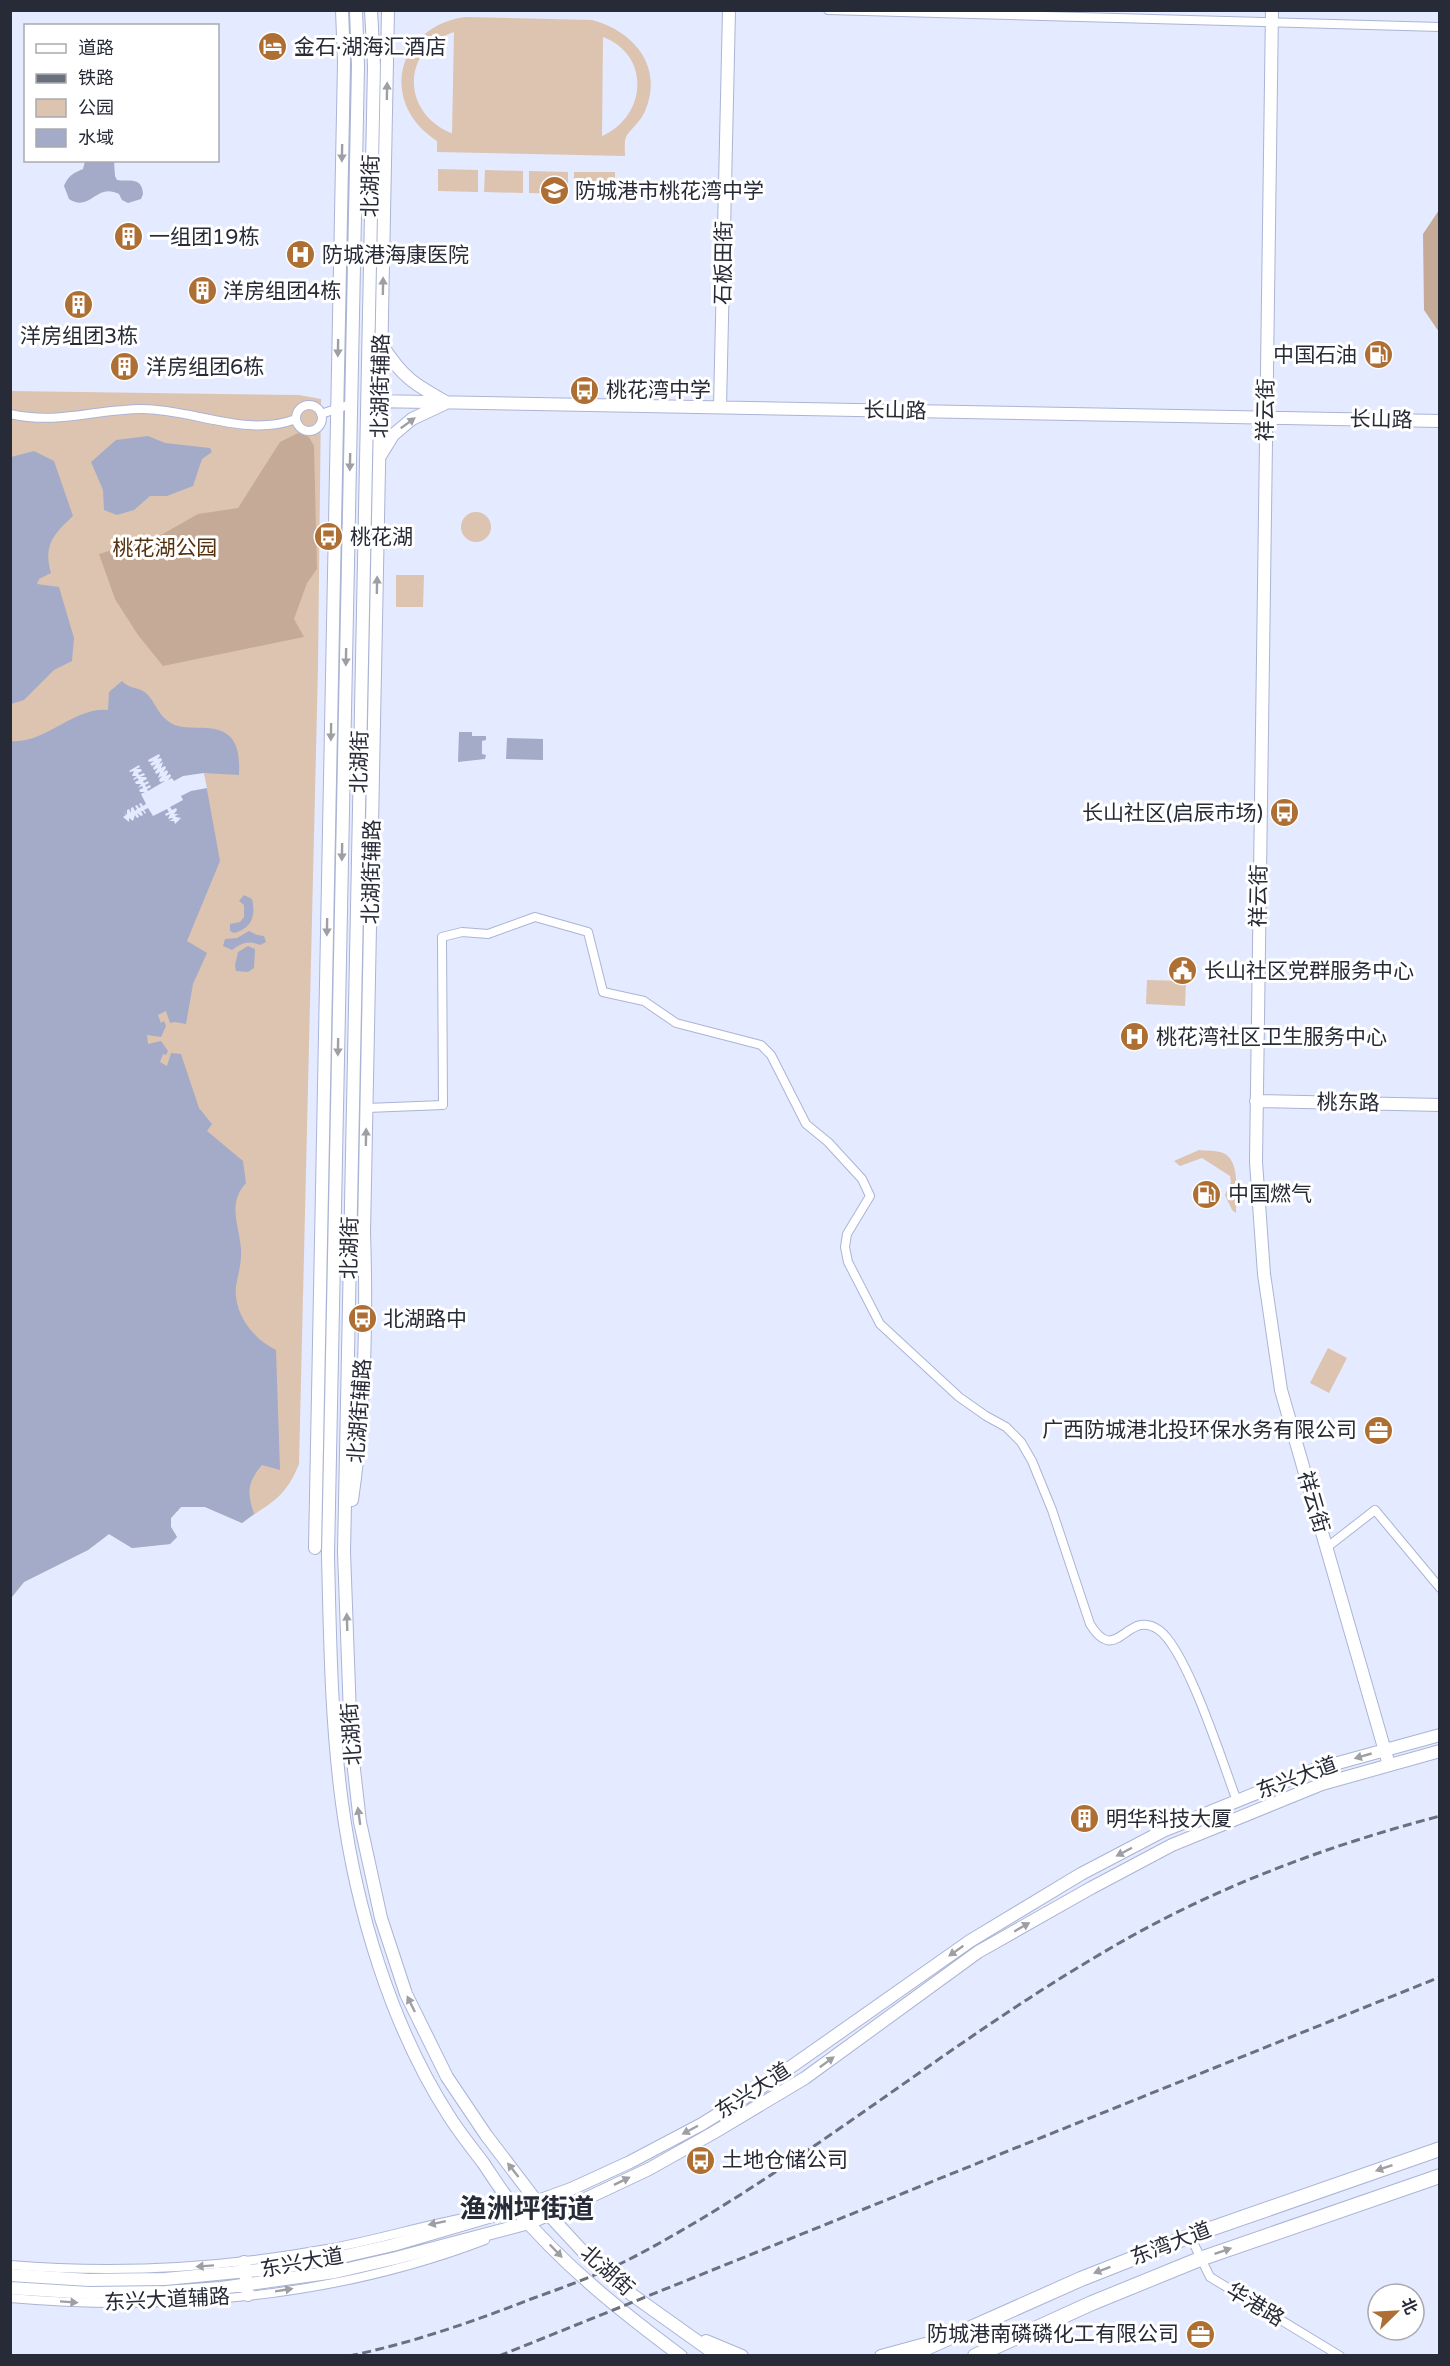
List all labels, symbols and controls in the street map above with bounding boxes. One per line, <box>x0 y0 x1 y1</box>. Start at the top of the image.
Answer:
legend <box>24 24 219 162</box>
hotel icon: 金石·湖海汇酒店 <box>257 31 289 63</box>
place label: 金石·湖海汇酒店 <box>294 35 446 60</box>
text: 道路 <box>78 37 114 59</box>
text: 铁路 <box>78 67 114 89</box>
one-way arrow <box>382 81 392 100</box>
text: 公园 <box>78 97 114 119</box>
text: 水域 <box>78 127 114 149</box>
one-way arrow <box>337 143 347 162</box>
street label: 北湖街 <box>358 154 384 218</box>
school or university icon: 防城港市桃花湾中学 <box>538 175 570 207</box>
place label: 防城港市桃花湾中学 <box>575 179 764 204</box>
building icon: 一组团19栋 <box>112 221 144 253</box>
street label: 石板田街 <box>711 221 737 305</box>
place label: 一组团19栋 <box>149 225 259 250</box>
hospital icon: 防城港海康医院 <box>285 239 317 271</box>
place label: 防城港海康医院 <box>322 243 469 268</box>
building icon: 洋房组团4栋 <box>186 275 218 307</box>
one-way arrow <box>378 276 388 295</box>
place label: 洋房组团4栋 <box>223 279 341 304</box>
building icon: 洋房组团3栋 <box>63 289 95 321</box>
place label: 洋房组团3栋 <box>20 324 138 349</box>
street label: 北湖街辅路 <box>368 333 394 439</box>
one-way arrow <box>334 338 343 357</box>
fuel station icon: 中国石油 <box>1362 339 1394 371</box>
place label: 中国石油 <box>1273 343 1357 368</box>
building icon: 洋房组团6栋 <box>109 351 141 383</box>
place label: 洋房组团6栋 <box>146 355 264 380</box>
bus stop icon: 桃花湾中学 <box>569 374 601 406</box>
place label: 桃花湾中学 <box>606 378 711 403</box>
street label: 祥云街 <box>1253 378 1279 442</box>
street label: 长山路 <box>863 398 927 424</box>
street label: 长山路 <box>1349 407 1413 433</box>
one-way arrow <box>400 418 415 430</box>
one-way arrow <box>345 453 355 472</box>
bus stop icon: 桃花湖 <box>313 521 345 553</box>
place label: 桃花湖 <box>350 525 413 550</box>
park label: 桃花湖公园 <box>113 536 218 561</box>
one-way arrow <box>372 576 382 595</box>
one-way arrow <box>341 648 351 667</box>
one-way arrow <box>326 722 336 741</box>
street label: 北湖街 <box>347 730 373 794</box>
bus stop icon: 长山社区(启辰市场) <box>1268 797 1300 829</box>
place label: 长山社区(启辰市场) <box>1082 801 1263 826</box>
street label: 北湖街辅路 <box>359 819 385 925</box>
one-way arrow <box>337 843 347 862</box>
street label: 祥云街 <box>1246 864 1272 928</box>
one-way arrow <box>322 917 332 936</box>
public building icon: 长山社区党群服务中心 <box>1167 955 1199 987</box>
place label: 长山社区党群服务中心 <box>1204 959 1414 984</box>
hospital icon: 桃花湾社区卫生服务中心 <box>1119 1021 1151 1053</box>
place label: 桃花湾社区卫生服务中心 <box>1156 1025 1387 1050</box>
one-way arrow <box>333 1038 343 1057</box>
street label: 桃东路 <box>1316 1090 1380 1116</box>
one-way arrow <box>361 1128 371 1147</box>
fuel station icon: 中国燃气 <box>1191 1178 1223 1210</box>
place label: 中国燃气 <box>1228 1182 1312 1207</box>
street label: 北湖街 <box>337 1216 363 1280</box>
bus stop icon: 北湖路中 <box>346 1303 378 1335</box>
place label: 北湖路中 <box>383 1307 467 1332</box>
street label: 北湖街辅路 <box>344 1358 376 1464</box>
office icon: 广西防城港北投环保水务有限公司 <box>1362 1414 1394 1446</box>
place label: 广西防城港北投环保水务有限公司 <box>1042 1418 1357 1443</box>
street label: 祥云街 <box>1292 1468 1334 1536</box>
one-way arrow <box>342 1612 351 1631</box>
street label: 北湖街 <box>337 1702 367 1766</box>
street label: 东兴大道 <box>1253 1752 1341 1804</box>
one-way arrow <box>1354 1752 1372 1761</box>
building icon: 明华科技大厦 <box>1069 1803 1101 1835</box>
one-way arrow <box>355 1807 364 1826</box>
place label: 明华科技大厦 <box>1106 1807 1232 1832</box>
one-way arrow <box>1115 1847 1132 1857</box>
one-way arrow <box>1013 1923 1030 1933</box>
one-way arrow <box>949 1945 965 1957</box>
one-way arrow <box>406 1995 416 2012</box>
one-way arrow <box>819 2056 835 2068</box>
street label: 东兴大道 <box>711 2058 795 2124</box>
one-way arrow <box>681 2125 698 2135</box>
bus stop icon: 土地仓储公司 <box>685 2144 717 2176</box>
place label: 土地仓储公司 <box>722 2148 848 2173</box>
one-way arrow <box>507 2162 519 2177</box>
one-way arrow <box>1375 2164 1393 2173</box>
one-way arrow <box>614 2177 631 2186</box>
district label: 渔洲坪街道 <box>460 2193 595 2226</box>
street label: 东湾大道 <box>1127 2217 1215 2271</box>
one-way arrow <box>428 2219 447 2228</box>
street label: 北湖街 <box>575 2241 639 2301</box>
street label: 东兴大道 <box>258 2243 346 2283</box>
one-way arrow <box>549 2244 563 2258</box>
one-way arrow <box>1214 2246 1232 2256</box>
one-way arrow <box>195 2261 214 2271</box>
one-way arrow <box>1093 2265 1111 2275</box>
street label: 华港路 <box>1222 2278 1288 2332</box>
north arrow <box>1366 2282 1426 2342</box>
street label: 东兴大道辅路 <box>103 2284 231 2316</box>
one-way arrow <box>275 2285 294 2294</box>
text: 北 <box>1396 2295 1421 2318</box>
one-way arrow <box>59 2297 78 2307</box>
office icon: 防城港南磷磷化工有限公司 <box>1184 2318 1216 2350</box>
place label: 防城港南磷磷化工有限公司 <box>927 2322 1179 2347</box>

